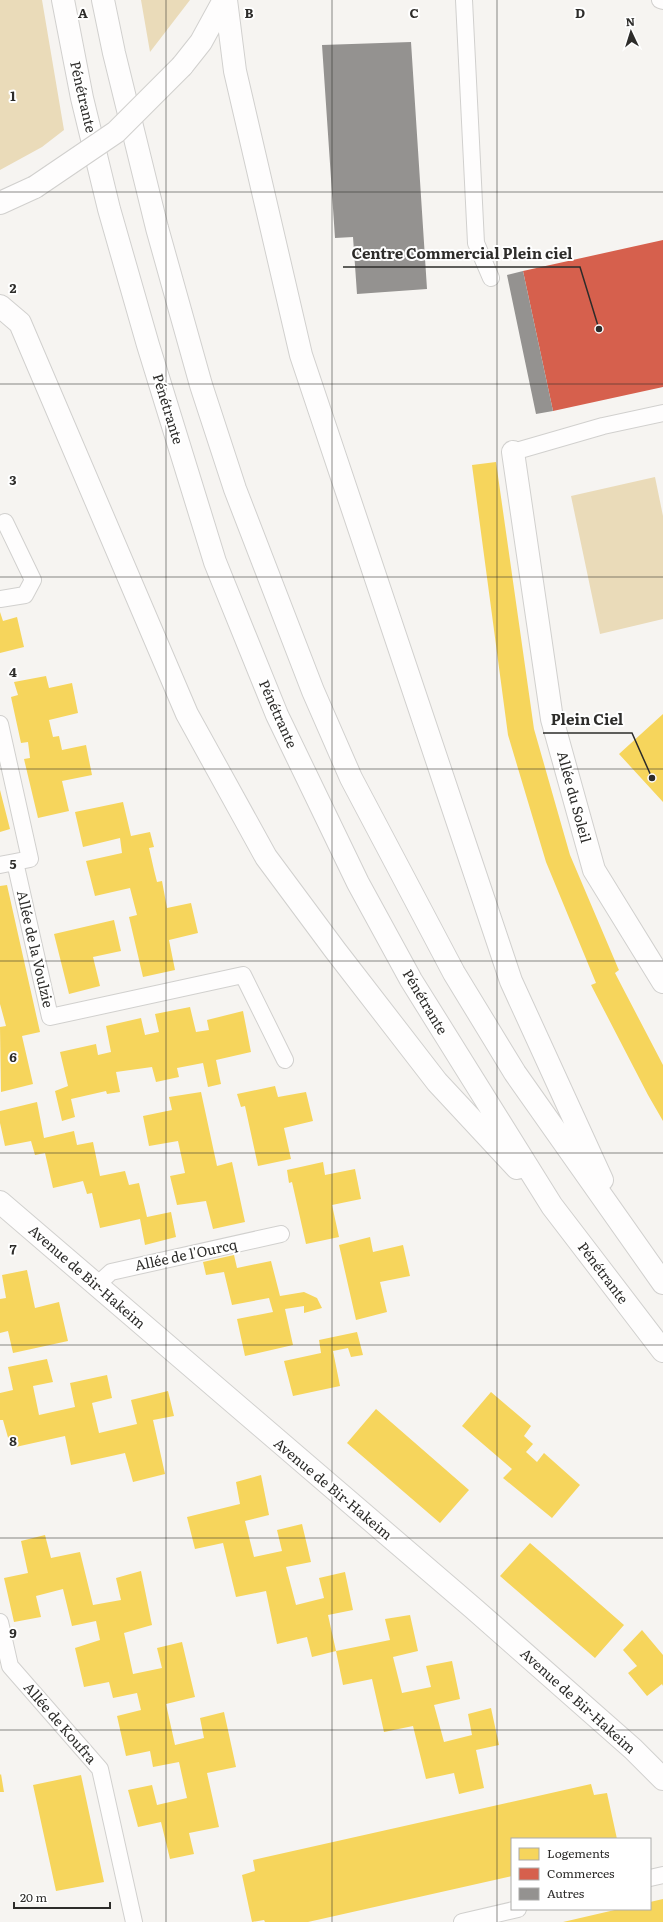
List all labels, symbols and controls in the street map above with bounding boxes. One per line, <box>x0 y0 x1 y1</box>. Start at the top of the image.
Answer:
text: A <box>78 3 88 22</box>
text: B <box>245 3 254 22</box>
text: C <box>409 3 419 22</box>
text: D <box>575 3 585 22</box>
north arrow <box>611 12 651 52</box>
text: N <box>625 13 635 29</box>
street label: Pénétrante <box>66 59 102 135</box>
text: 1 <box>10 86 16 105</box>
callout: Centre Commercial Plein ciel <box>343 240 580 267</box>
text: Centre Commercial Plein ciel <box>351 241 573 264</box>
text: 2 <box>10 278 17 297</box>
street label: Pénétrante <box>149 371 189 446</box>
text: 3 <box>9 470 17 489</box>
text: 4 <box>9 662 17 681</box>
street label: Pénétrante <box>255 676 303 751</box>
callout: Plein Ciel <box>543 706 632 733</box>
text: Plein Ciel <box>551 707 624 730</box>
street label: Allée du Soleil <box>553 749 597 845</box>
text: 5 <box>9 854 17 873</box>
street label: Allée de la Voulzie <box>13 888 59 1009</box>
street label: Pénétrante <box>399 965 453 1038</box>
text: 6 <box>9 1047 17 1066</box>
street label: Avenue de Bir-Hakeim <box>25 1220 151 1333</box>
street label: Allée de l'Ourcq <box>133 1233 239 1275</box>
street label: Pénétrante <box>574 1237 634 1308</box>
text: 7 <box>9 1239 17 1258</box>
text: 8 <box>9 1431 17 1450</box>
street label: Avenue de Bir-Hakeim <box>270 1433 398 1544</box>
text: 9 <box>9 1623 17 1642</box>
street label: Avenue de Bir-Hakeim <box>517 1643 641 1758</box>
street label: Allée de Koufra <box>20 1677 102 1768</box>
legend <box>511 1838 651 1910</box>
text: Logements <box>547 1844 610 1862</box>
text: Commerces <box>547 1864 615 1882</box>
scale bar <box>14 1884 110 1910</box>
text: Autres <box>547 1884 585 1902</box>
text: 20 m <box>20 1888 47 1906</box>

